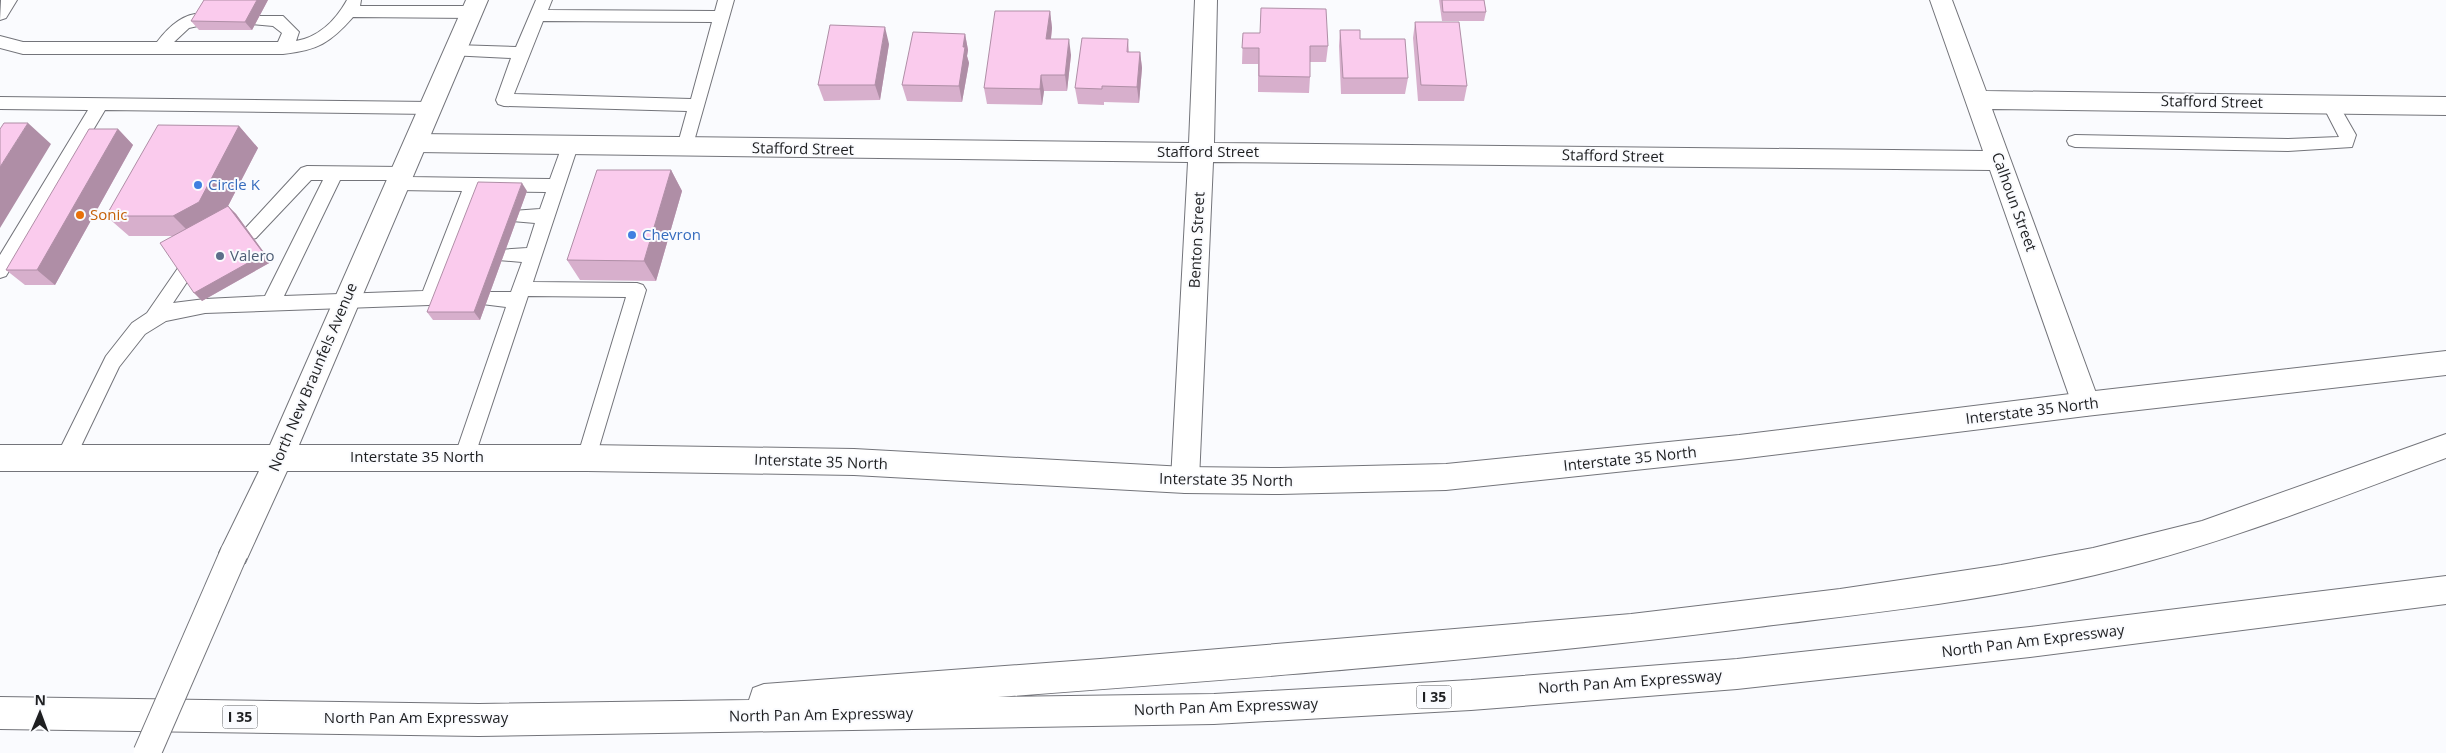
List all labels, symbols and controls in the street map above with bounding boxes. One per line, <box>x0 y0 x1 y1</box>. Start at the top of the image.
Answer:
street label: Stafford Street <box>2161 90 2263 112</box>
street label: Stafford Street <box>752 137 854 159</box>
street label: Stafford Street <box>1157 141 1259 161</box>
street label: Stafford Street <box>1562 144 1664 166</box>
street label: Calhoun Street <box>1988 149 2042 254</box>
place label: Circle K <box>208 174 261 194</box>
marker: Circle K <box>192 179 204 191</box>
street label: Benton Street <box>1183 191 1209 289</box>
place label: Sonic <box>90 204 127 224</box>
marker: Sonic <box>74 209 86 221</box>
place label: Chevron <box>642 224 701 244</box>
marker: Chevron <box>626 229 638 241</box>
place label: Valero <box>230 245 275 265</box>
marker: Valero <box>214 250 226 262</box>
street label: North New Braunfels Avenue <box>263 279 361 474</box>
street label: Interstate 35 North <box>1964 392 2100 428</box>
street label: Interstate 35 North <box>1562 441 1697 475</box>
street label: Interstate 35 North <box>350 446 484 466</box>
street label: Interstate 35 North <box>754 449 888 473</box>
street label: Interstate 35 North <box>1159 468 1293 490</box>
street label: North Pan Am Expressway <box>1940 619 2126 661</box>
street label: North Pan Am Expressway <box>1537 665 1723 697</box>
road number: I 35 <box>1416 686 1452 709</box>
north arrow <box>15 688 65 738</box>
text: N <box>34 690 46 709</box>
street label: North Pan Am Expressway <box>1134 693 1319 719</box>
street label: North Pan Am Expressway <box>729 702 914 726</box>
road number: I 35 <box>222 706 258 729</box>
street label: North Pan Am Expressway <box>324 707 509 727</box>

